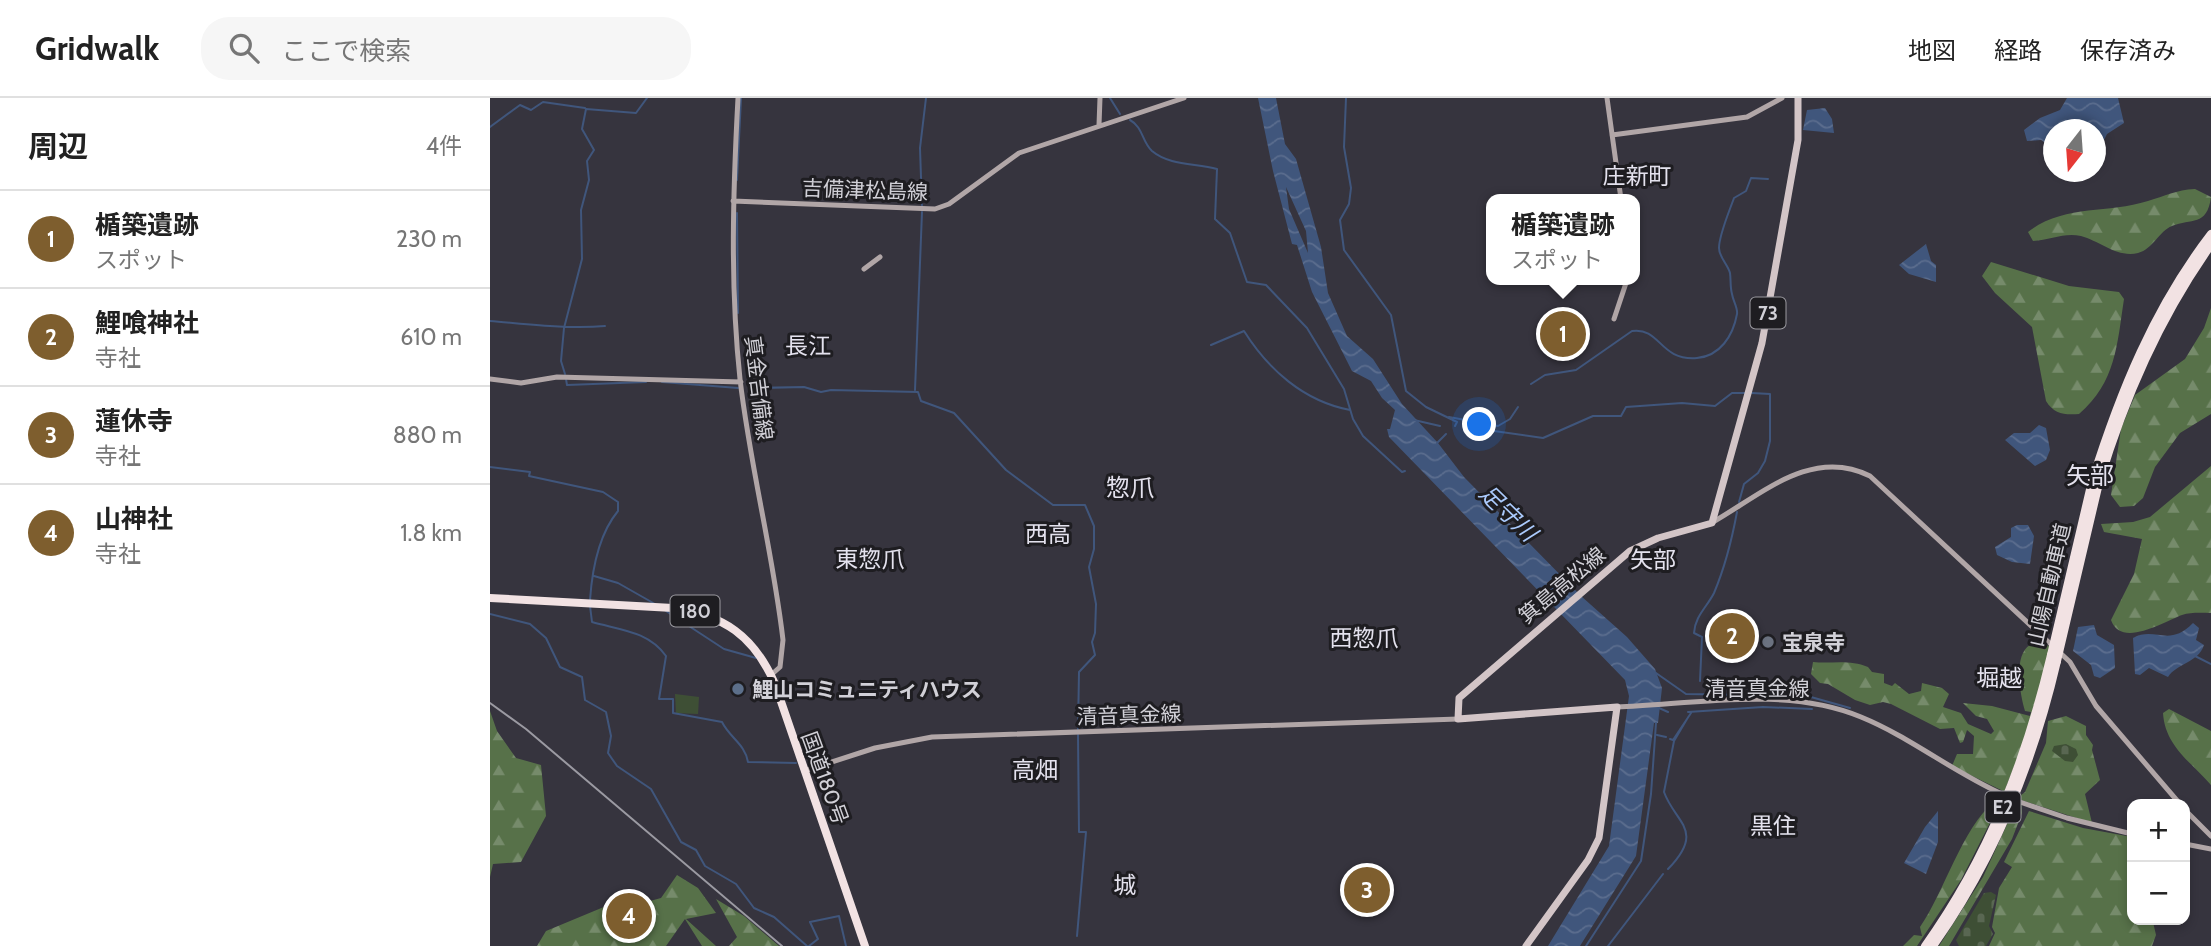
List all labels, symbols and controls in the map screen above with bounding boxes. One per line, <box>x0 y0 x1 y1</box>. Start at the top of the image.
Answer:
search box <box>201 17 691 80</box>
text: Gridwalk <box>35 28 159 68</box>
icon: search <box>225 29 263 67</box>
text: ここで検索 <box>281 35 411 67</box>
text: 地図 <box>1908 36 1956 65</box>
text: 経路 <box>1994 36 2042 65</box>
text: 保存済み <box>2080 36 2176 65</box>
north arrow <box>2043 119 2106 182</box>
text: 周辺 <box>28 128 88 165</box>
text: 4件 <box>426 132 462 160</box>
district label: 庄新町 <box>1603 162 1672 190</box>
street label: 吉備津松島線 <box>802 175 928 205</box>
popup <box>1486 194 1640 285</box>
text: 楯築遺跡 <box>95 209 199 241</box>
text: 楯築遺跡 <box>1511 209 1615 241</box>
text: 1 <box>47 225 55 253</box>
text: 230 m <box>396 225 462 253</box>
text: スポット <box>95 246 187 274</box>
text: スポット <box>1511 246 1603 274</box>
road number: 73 <box>1750 298 1786 328</box>
text: 鯉喰神社 <box>95 307 199 339</box>
pin: 1 <box>1540 308 1586 360</box>
text: 2 <box>45 323 57 351</box>
text: 610 m <box>400 323 462 351</box>
district label: 長江 <box>785 332 831 360</box>
street label: 真金吉備線 <box>740 334 778 442</box>
text: 寺社 <box>95 344 141 372</box>
text: 蓮休寺 <box>95 405 173 437</box>
your location <box>1462 407 1496 441</box>
text: 3 <box>45 421 57 449</box>
text: 880 m <box>393 421 462 449</box>
text: 寺社 <box>95 442 141 470</box>
district label: 矢部 <box>2066 461 2114 490</box>
district label: 惣爪 <box>1106 473 1154 502</box>
water label: 足守川 <box>1473 479 1545 549</box>
text: 山神社 <box>95 503 173 535</box>
text: 4 <box>44 519 58 547</box>
text: 1.8 km <box>400 519 462 547</box>
district label: 西高 <box>1025 520 1071 548</box>
street label: 山陽自動車道 <box>2023 521 2075 649</box>
text: 寺社 <box>95 540 141 568</box>
street label: 箕島高松線 <box>1514 542 1610 628</box>
district label: 東惣爪 <box>836 545 905 573</box>
district label: 矢部 <box>1630 546 1676 574</box>
road number: 180 <box>670 596 720 626</box>
pin: 2 <box>1709 610 1755 662</box>
district label: 西惣爪 <box>1330 624 1399 652</box>
place label: 宝泉寺 <box>1782 630 1845 655</box>
marker: 宝泉寺 <box>1760 634 1776 650</box>
district label: 堀越 <box>1976 664 2022 692</box>
street label: 清音真金線 <box>1705 676 1810 701</box>
place label: 鯉山コミュニティハウス <box>752 677 982 702</box>
marker: 鯉山コミュニティハウス <box>730 681 746 697</box>
street label: 清音真金線 <box>1076 701 1182 729</box>
street label: 国道180号 <box>797 728 853 828</box>
district label: 高畑 <box>1012 756 1058 784</box>
road number: E2 <box>1986 792 2020 822</box>
map controls <box>2127 799 2190 925</box>
button: + <box>2127 799 2190 862</box>
district label: 黒住 <box>1750 812 1796 840</box>
button: − <box>2127 862 2190 925</box>
pin: 3 <box>1344 864 1390 916</box>
district label: 城 <box>1114 871 1137 899</box>
pin: 4 <box>606 890 652 942</box>

